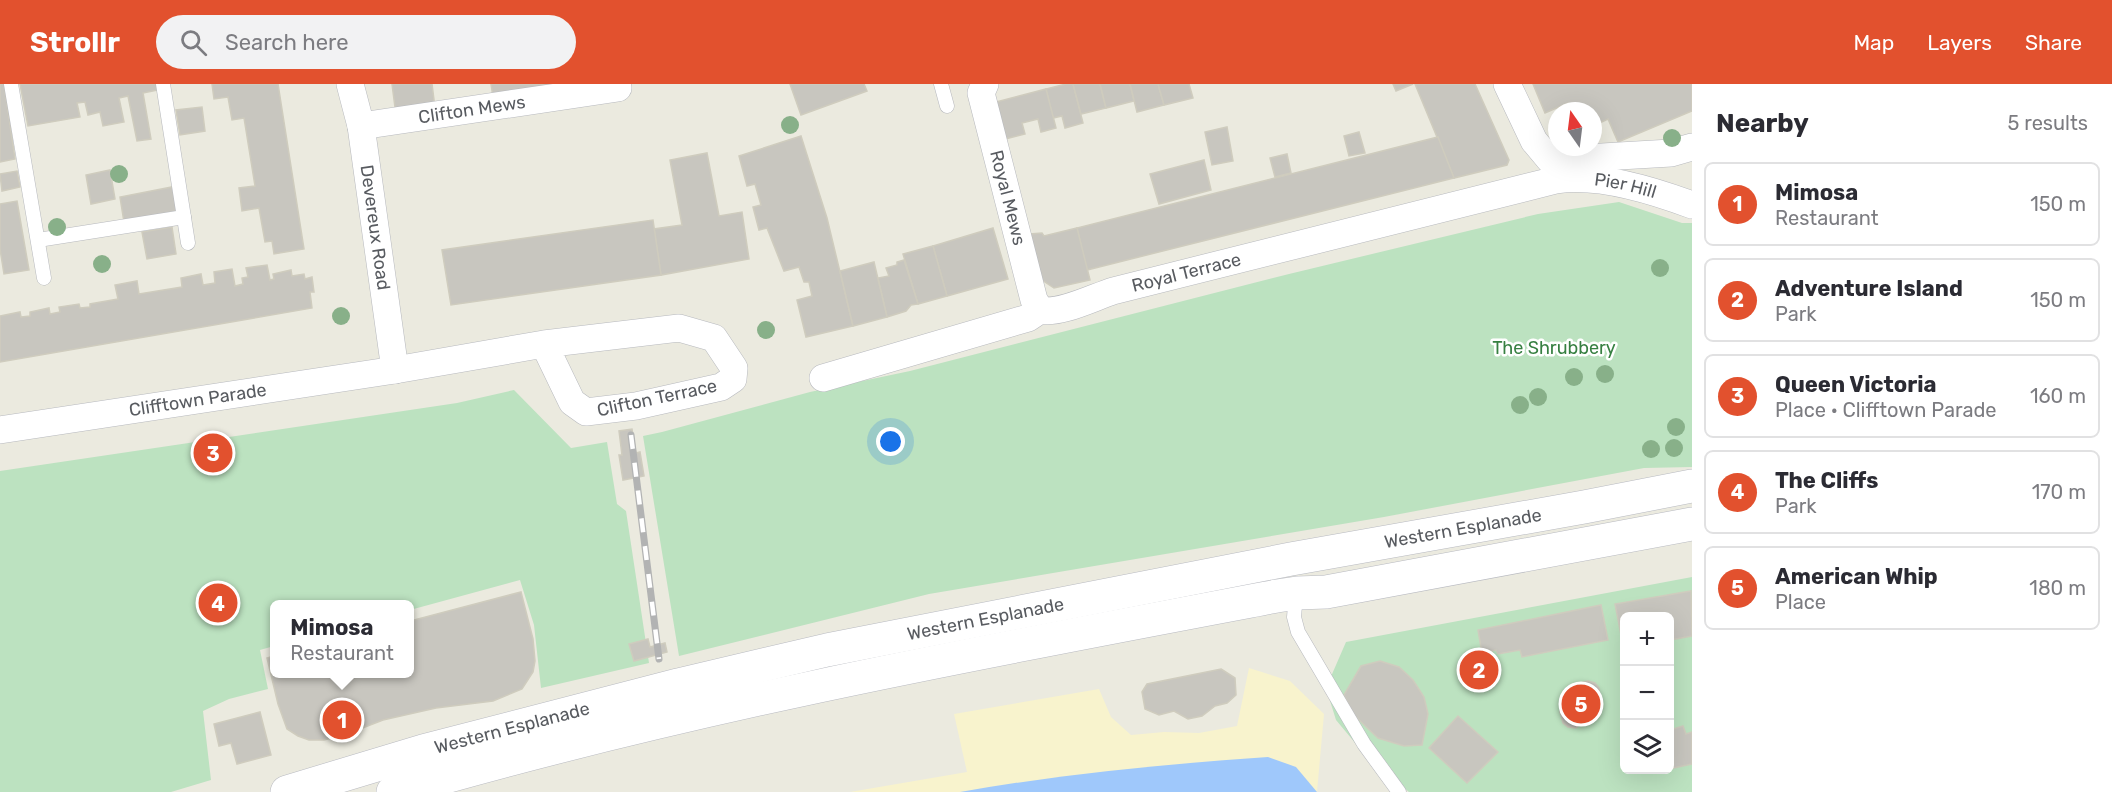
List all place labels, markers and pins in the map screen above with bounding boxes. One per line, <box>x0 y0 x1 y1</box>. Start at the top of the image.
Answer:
pin: 3 <box>194 430 232 476</box>
pin: 4 <box>198 580 238 626</box>
pin: 2 <box>1460 648 1498 692</box>
pin: 5 <box>1562 682 1600 726</box>
pin: 1 <box>322 698 362 742</box>

